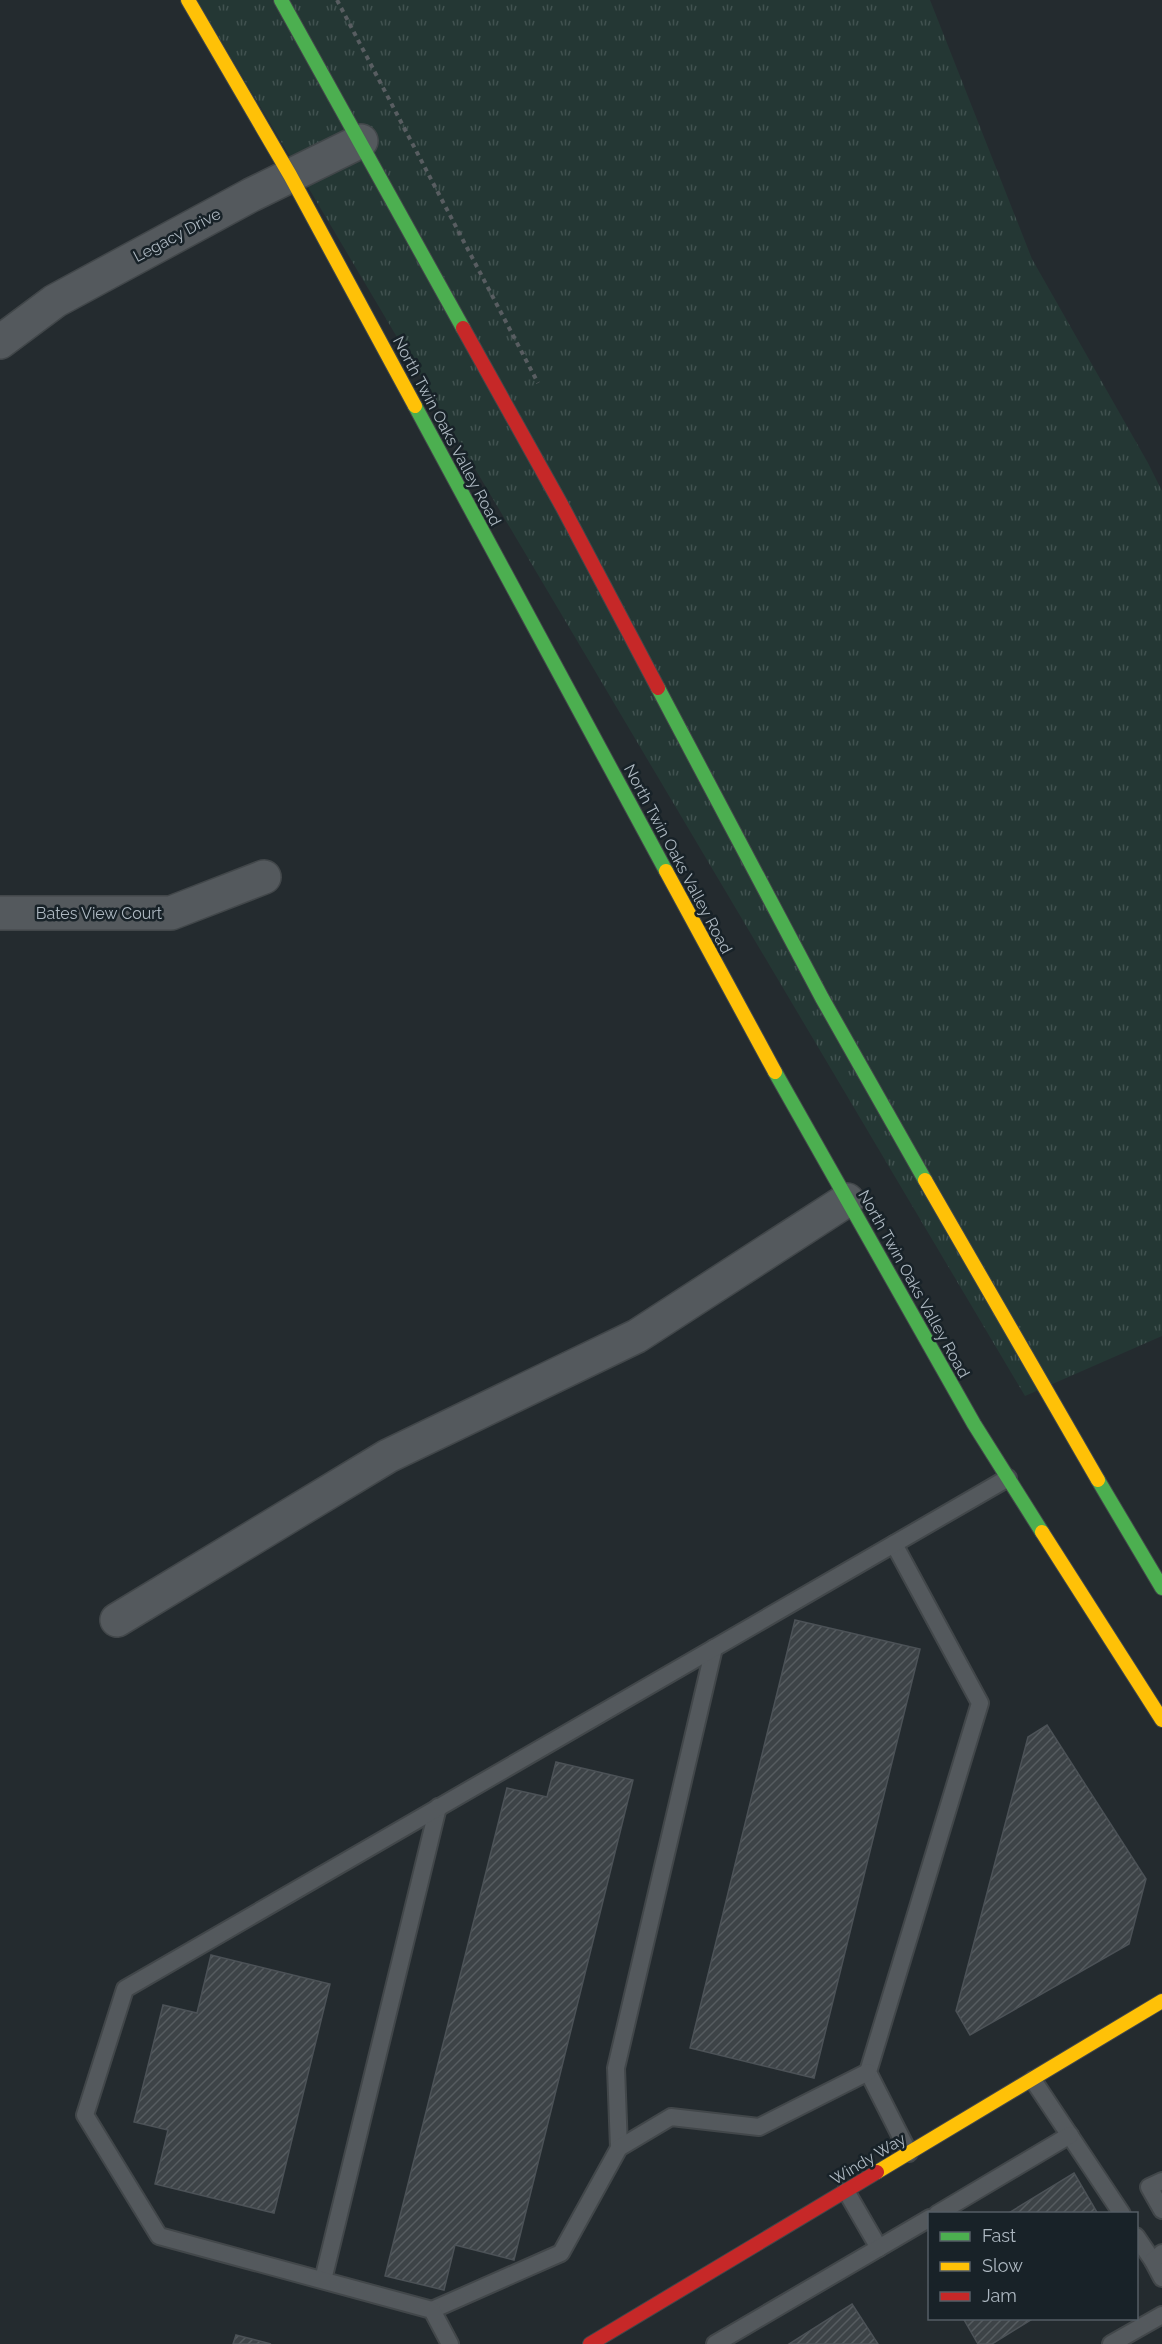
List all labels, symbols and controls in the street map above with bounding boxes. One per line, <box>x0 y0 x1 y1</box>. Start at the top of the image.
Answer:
street label: Legacy Drive <box>130 204 224 266</box>
street label: North Twin Oaks Valley Road <box>389 333 505 529</box>
street label: North Twin Oaks Valley Road <box>620 761 736 957</box>
street label: Bates View Court <box>36 904 163 923</box>
street label: North Twin Oaks Valley Road <box>854 1187 974 1381</box>
street label: Windy Way <box>827 2129 909 2189</box>
legend <box>928 2212 1138 2320</box>
text: Fast <box>982 2225 1016 2246</box>
text: Slow <box>982 2255 1023 2276</box>
text: Jam <box>982 2285 1017 2306</box>

